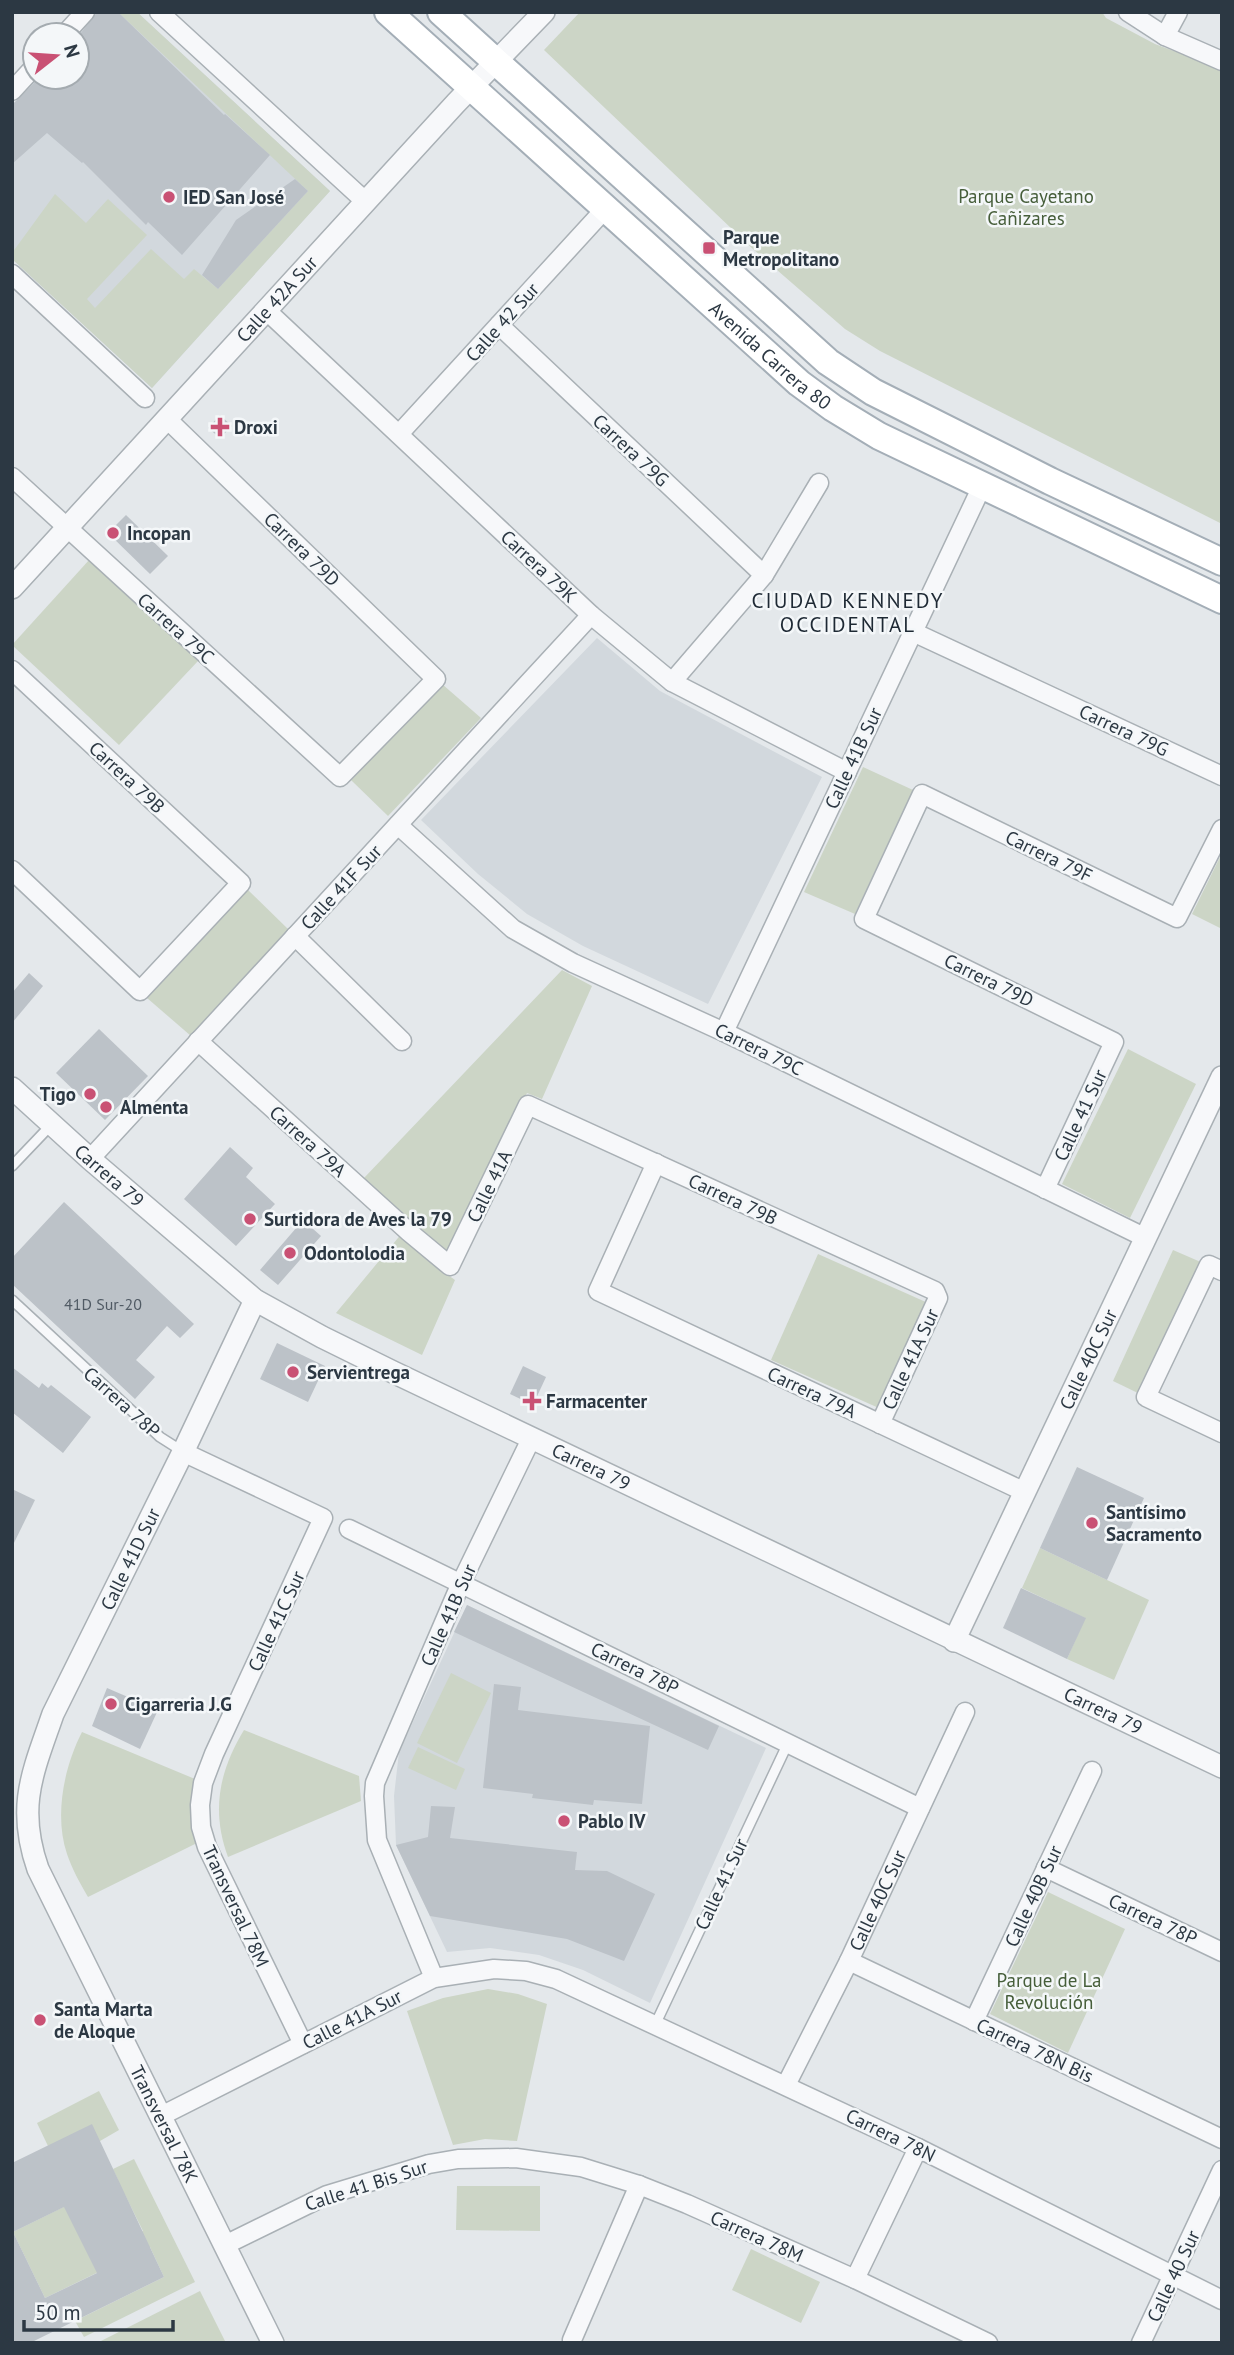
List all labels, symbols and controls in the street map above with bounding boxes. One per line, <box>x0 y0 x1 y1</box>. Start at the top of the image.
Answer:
north arrow <box>21 21 91 91</box>
text: N <box>59 42 86 61</box>
park label: Parque Cayetano Cañizares <box>958 184 1094 230</box>
place label: IED San José <box>183 185 284 209</box>
marker: IED San José <box>161 189 177 205</box>
place label: Parque Metropolitano <box>723 225 839 271</box>
marker: Parque Metropolitano <box>701 240 717 256</box>
street label: Calle 42A Sur <box>231 250 323 347</box>
street label: Calle 42 Sur <box>460 277 544 367</box>
street label: Avenida Carrera 80 <box>705 296 836 415</box>
street label: Carrera 79G <box>588 409 674 491</box>
place label: Droxi <box>234 415 278 439</box>
marker: Droxi <box>212 419 228 435</box>
street label: Carrera 79D <box>259 507 345 591</box>
place label: Incopan <box>127 521 191 545</box>
marker: Incopan <box>105 525 121 541</box>
street label: Carrera 79K <box>496 525 582 607</box>
street label: Carrera 79C <box>133 587 219 669</box>
district label: CIUDAD KENNEDY OCCIDENTAL <box>752 587 944 638</box>
street label: Carrera 79G <box>1076 699 1172 761</box>
street label: Calle 41B Sur <box>819 703 887 813</box>
street label: Carrera 79B <box>84 736 170 818</box>
street label: Carrera 79F <box>1001 825 1097 887</box>
street label: Calle 41F Sur <box>295 839 387 935</box>
street label: Carrera 79D <box>940 948 1038 1012</box>
street label: Carrera 79C <box>711 1017 807 1081</box>
street label: Calle 41 Sur <box>1048 1065 1112 1165</box>
place label: Tigo <box>40 1082 76 1106</box>
marker: Tigo <box>82 1086 98 1102</box>
place label: Almenta <box>120 1095 188 1119</box>
marker: Almenta <box>98 1099 114 1115</box>
street label: Carrera 79A <box>265 1100 351 1182</box>
street label: Carrera 79 <box>70 1139 149 1212</box>
street label: Calle 41A <box>461 1146 517 1226</box>
street label: Carrera 79B <box>685 1168 781 1230</box>
place label: Surtidora de Aves la 79 <box>264 1207 452 1231</box>
marker: Surtidora de Aves la 79 <box>242 1211 258 1227</box>
place label: Odontolodia <box>304 1241 405 1265</box>
marker: Odontolodia <box>282 1245 298 1261</box>
house number: 41D Sur-20 <box>64 1294 142 1314</box>
street label: Calle 41A Sur <box>876 1304 944 1413</box>
street label: Calle 40C Sur <box>1054 1305 1122 1413</box>
place label: Servientrega <box>307 1360 410 1384</box>
street label: Carrera 78P <box>79 1361 165 1443</box>
street label: Carrera 79A <box>764 1361 860 1423</box>
marker: Servientrega <box>285 1364 301 1380</box>
place label: Farmacenter <box>546 1389 648 1413</box>
marker: Farmacenter <box>524 1393 540 1409</box>
street label: Carrera 79 <box>548 1438 635 1495</box>
place label: Santísimo Sacramento <box>1106 1500 1202 1546</box>
street label: Calle 41D Sur <box>95 1503 165 1614</box>
marker: Santísimo Sacramento <box>1084 1515 1100 1531</box>
street label: Calle 41B Sur <box>415 1560 481 1670</box>
street label: Calle 41C Sur <box>242 1566 310 1675</box>
street label: Carrera 78P <box>587 1636 683 1700</box>
street label: Carrera 79 <box>1060 1681 1146 1739</box>
place label: Cigarreria J.G <box>125 1692 232 1716</box>
marker: Cigarreria J.G <box>103 1696 119 1712</box>
place label: Pablo IV <box>578 1809 646 1833</box>
marker: Pablo IV <box>556 1813 572 1829</box>
street label: Calle 41 Sur <box>689 1834 753 1934</box>
street label: Transversal 78M <box>197 1841 275 1971</box>
street label: Calle 40B Sur <box>999 1841 1067 1951</box>
street label: Calle 40C Sur <box>843 1846 911 1955</box>
street label: Carrera 78P <box>1105 1888 1201 1950</box>
park label: Parque de La Revolución <box>997 1968 1101 2014</box>
street label: Calle 41A Sur <box>298 1983 406 2054</box>
place label: Santa Marta de Aloque <box>54 1997 153 2043</box>
marker: Santa Marta de Aloque <box>32 2012 48 2028</box>
street label: Carrera 78N Bis <box>973 2012 1097 2088</box>
street label: Transversal 78K <box>125 2061 204 2187</box>
street label: Carrera 78N <box>842 2103 940 2167</box>
street label: Calle 41 Bis Sur <box>302 2154 431 2216</box>
street label: Carrera 78M <box>707 2205 807 2267</box>
street label: Calle 40 Sur <box>1141 2226 1205 2326</box>
scale bar <box>24 2288 173 2332</box>
text: 50 m <box>35 2299 81 2326</box>

